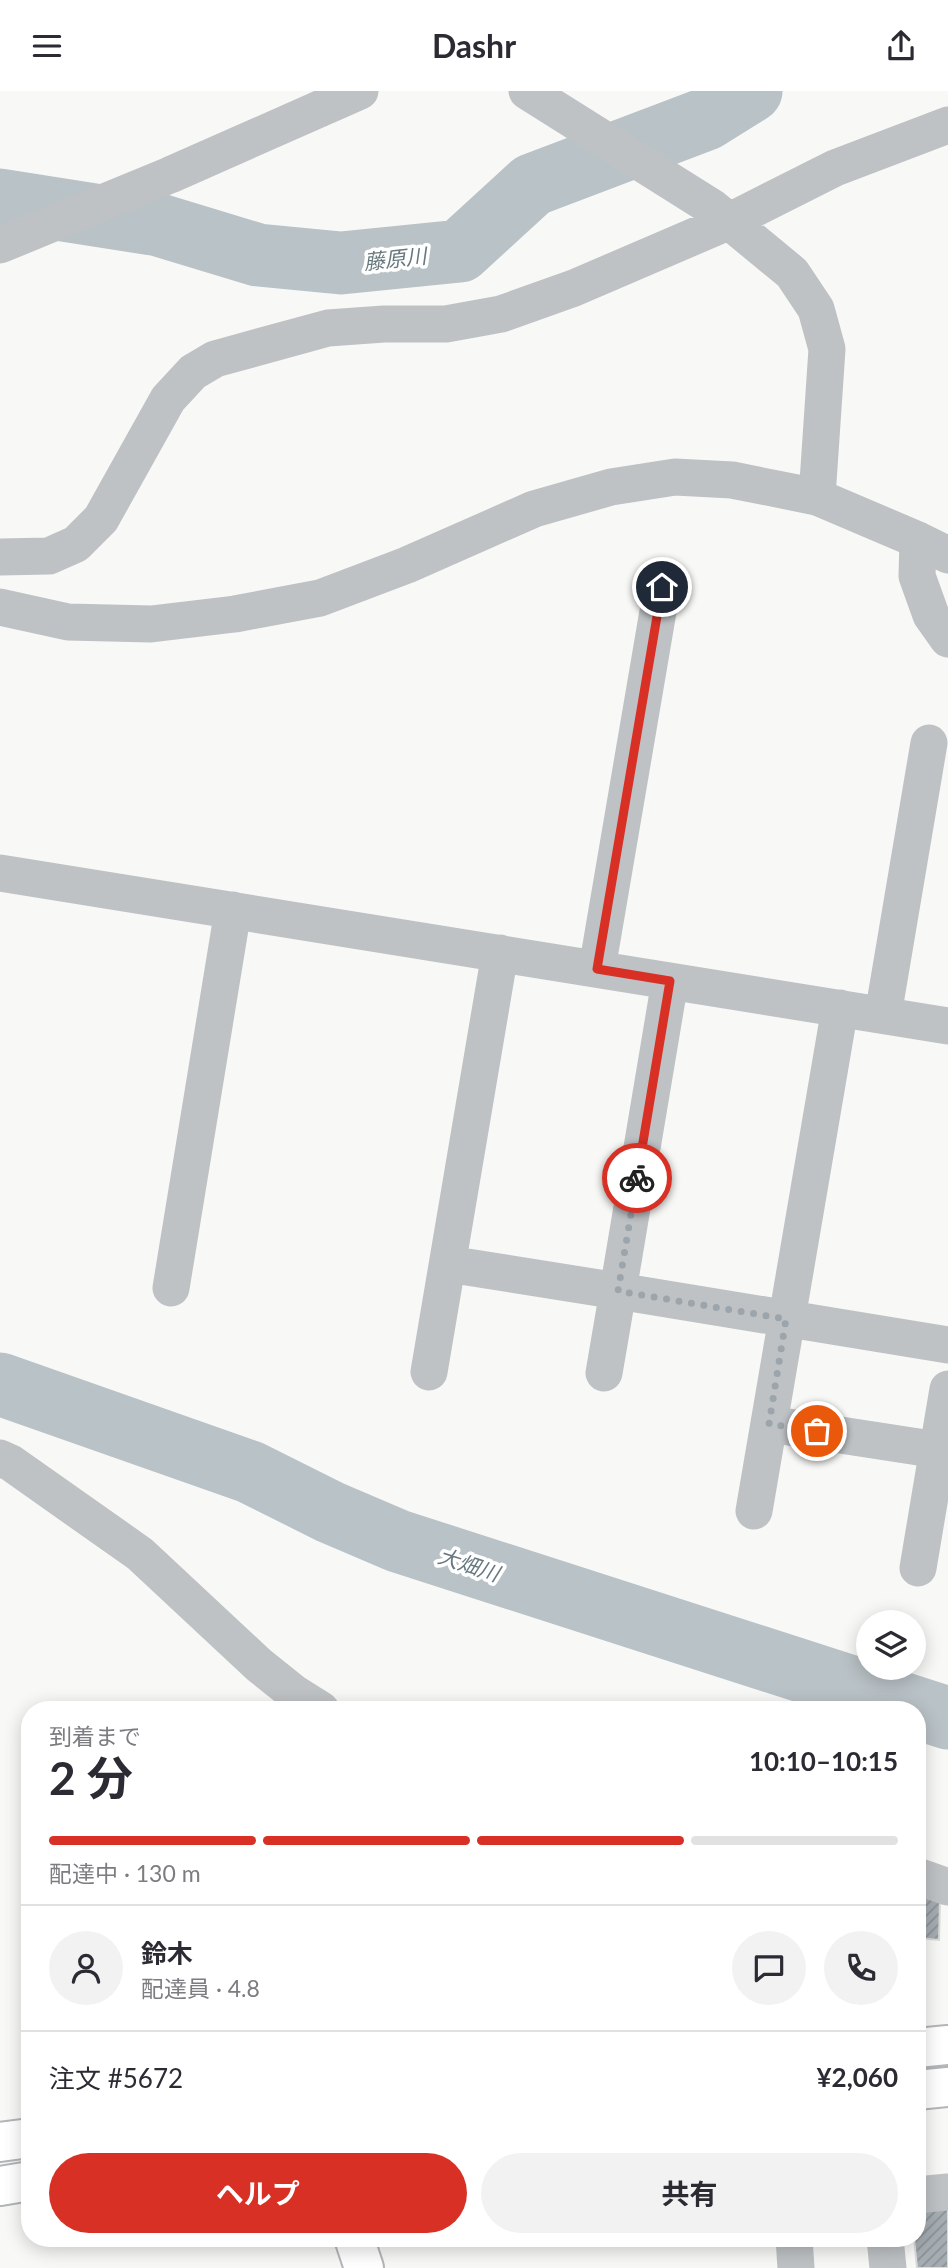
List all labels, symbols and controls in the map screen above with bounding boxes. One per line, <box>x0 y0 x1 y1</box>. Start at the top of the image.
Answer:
text: Dashr <box>432 26 516 65</box>
icon: menu <box>28 27 66 65</box>
icon: share <box>882 27 920 65</box>
water label: 藤原川 <box>362 242 430 274</box>
pin <box>632 557 692 617</box>
icon: home <box>643 568 681 606</box>
courier <box>602 1143 672 1213</box>
icon: bike <box>618 1159 656 1197</box>
pin <box>787 1401 847 1461</box>
icon: bag <box>798 1412 836 1450</box>
water label: 大畑川 <box>435 1542 505 1586</box>
map controls <box>856 1610 926 1680</box>
button: layers <box>856 1610 926 1680</box>
text: 到着まで <box>49 1722 141 1750</box>
text: 10:10–10:15 <box>749 1745 898 1777</box>
text: 2 分 <box>49 1750 133 1805</box>
text: 配達中 · 130 m <box>49 1859 201 1887</box>
button: person <box>49 1931 123 2005</box>
button: chat <box>732 1931 806 2005</box>
button: phone <box>824 1931 898 2005</box>
text: 鈴木 <box>141 1937 193 1969</box>
text: 配達員 · 4.8 <box>141 1974 260 2002</box>
text: ¥2,060 <box>817 2061 898 2093</box>
text: 注文 #5672 <box>49 2062 183 2094</box>
button: ヘルプ <box>49 2153 467 2233</box>
button: 共有 <box>481 2153 898 2233</box>

